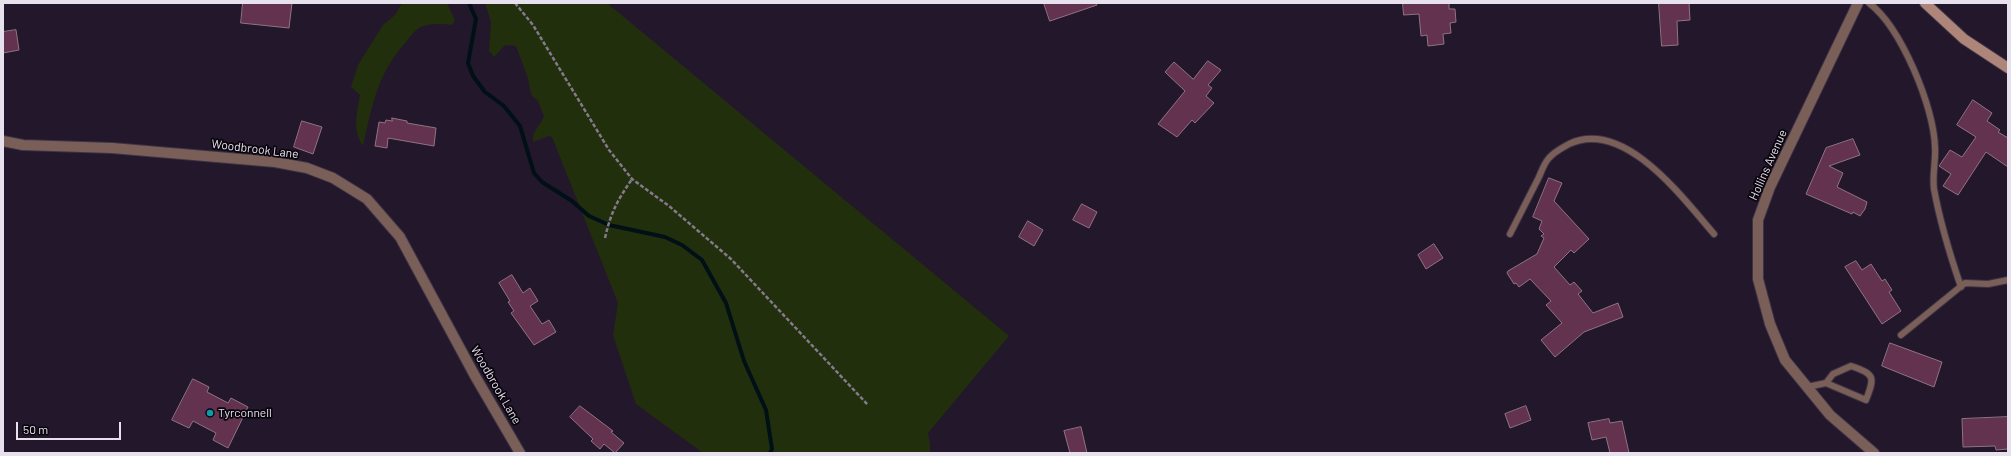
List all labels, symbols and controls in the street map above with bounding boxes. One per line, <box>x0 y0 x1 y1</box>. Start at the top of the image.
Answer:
street label: Hollins Avenue <box>1746 127 1790 203</box>
street label: Woodbrook Lane <box>211 137 299 161</box>
street label: Woodbrook Lane <box>468 343 524 427</box>
place label: Tyrconnell <box>218 406 272 420</box>
marker: Tyrconnell <box>205 408 215 418</box>
scale bar <box>18 414 123 440</box>
text: 50 m <box>23 422 48 436</box>

